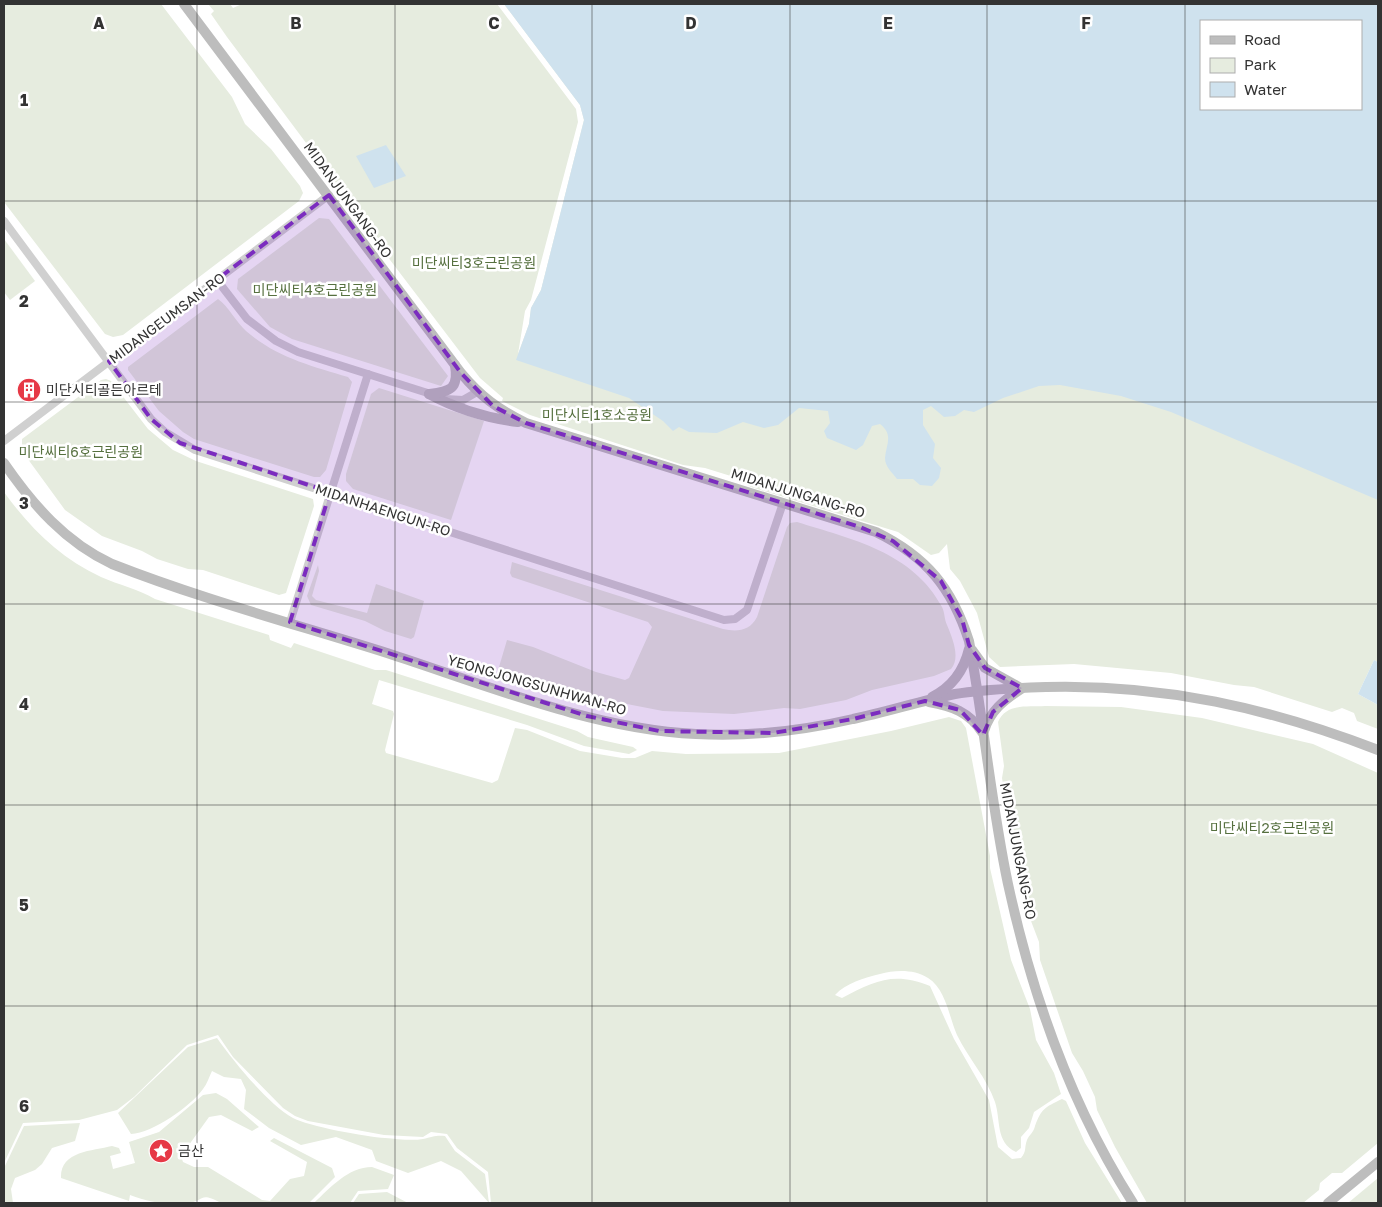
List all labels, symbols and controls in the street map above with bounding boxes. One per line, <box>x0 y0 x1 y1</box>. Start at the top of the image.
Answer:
text: A <box>93 13 105 33</box>
text: B <box>290 13 302 33</box>
text: C <box>488 13 500 33</box>
text: D <box>685 13 697 33</box>
text: E <box>883 13 893 33</box>
text: F <box>1081 13 1091 33</box>
legend <box>1200 20 1362 110</box>
text: Road <box>1244 30 1281 48</box>
text: Park <box>1244 55 1277 73</box>
text: Water <box>1244 80 1287 98</box>
text: 1 <box>20 90 28 110</box>
street label: MIDANJUNGANG-RO <box>301 138 396 261</box>
park label: 미단씨티3호근린공원 <box>412 254 536 271</box>
street label: MIDANGEUMSAN-RO <box>105 268 228 367</box>
park label: 미단씨티4호근린공원 <box>253 281 377 298</box>
text: 2 <box>19 291 29 311</box>
building icon: 미단시티골든아르테 <box>16 377 42 403</box>
place label: 미단시티골든아르테 <box>46 381 162 398</box>
park label: 미단시티1호소공원 <box>542 406 652 423</box>
park label: 미단씨티6호근린공원 <box>19 443 143 460</box>
street label: MIDANJUNGANG-RO <box>729 464 867 521</box>
street label: MIDANHAENGUN-RO <box>313 480 453 539</box>
text: 3 <box>19 493 29 513</box>
street label: YEONGJONGSUNHWAN-RO <box>446 651 629 718</box>
text: 4 <box>19 694 29 714</box>
street label: MIDANJUNGANG-RO <box>997 781 1040 921</box>
park label: 미단씨티2호근린공원 <box>1210 819 1334 836</box>
text: 5 <box>19 895 29 915</box>
text: 6 <box>19 1096 29 1116</box>
place icon: 금산 <box>148 1138 174 1164</box>
place label: 금산 <box>178 1142 204 1159</box>

